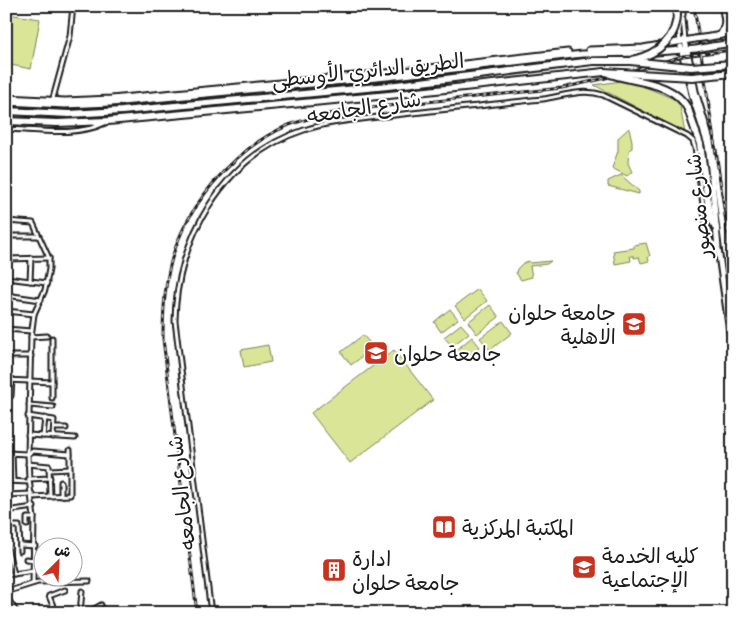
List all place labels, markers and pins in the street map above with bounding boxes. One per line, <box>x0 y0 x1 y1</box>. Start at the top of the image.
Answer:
place label: جامعة حلوان الاهلية <box>508 300 616 349</box>
school or university icon: جامعة حلوان الاهلية <box>621 311 647 337</box>
school or university icon: جامعة حلوان <box>363 340 389 366</box>
place label: جامعة حلوان <box>394 341 502 367</box>
library icon: المكتبة المركزية <box>431 514 457 540</box>
place label: المكتبة المركزية <box>462 515 574 541</box>
place label: كليه الخدمة الإجتماعية <box>602 543 699 593</box>
place label: ادارة جامعة حلوان <box>352 546 460 596</box>
school or university icon: كليه الخدمة الإجتماعية <box>571 554 597 580</box>
building icon: ادارة جامعة حلوان <box>321 557 347 583</box>

